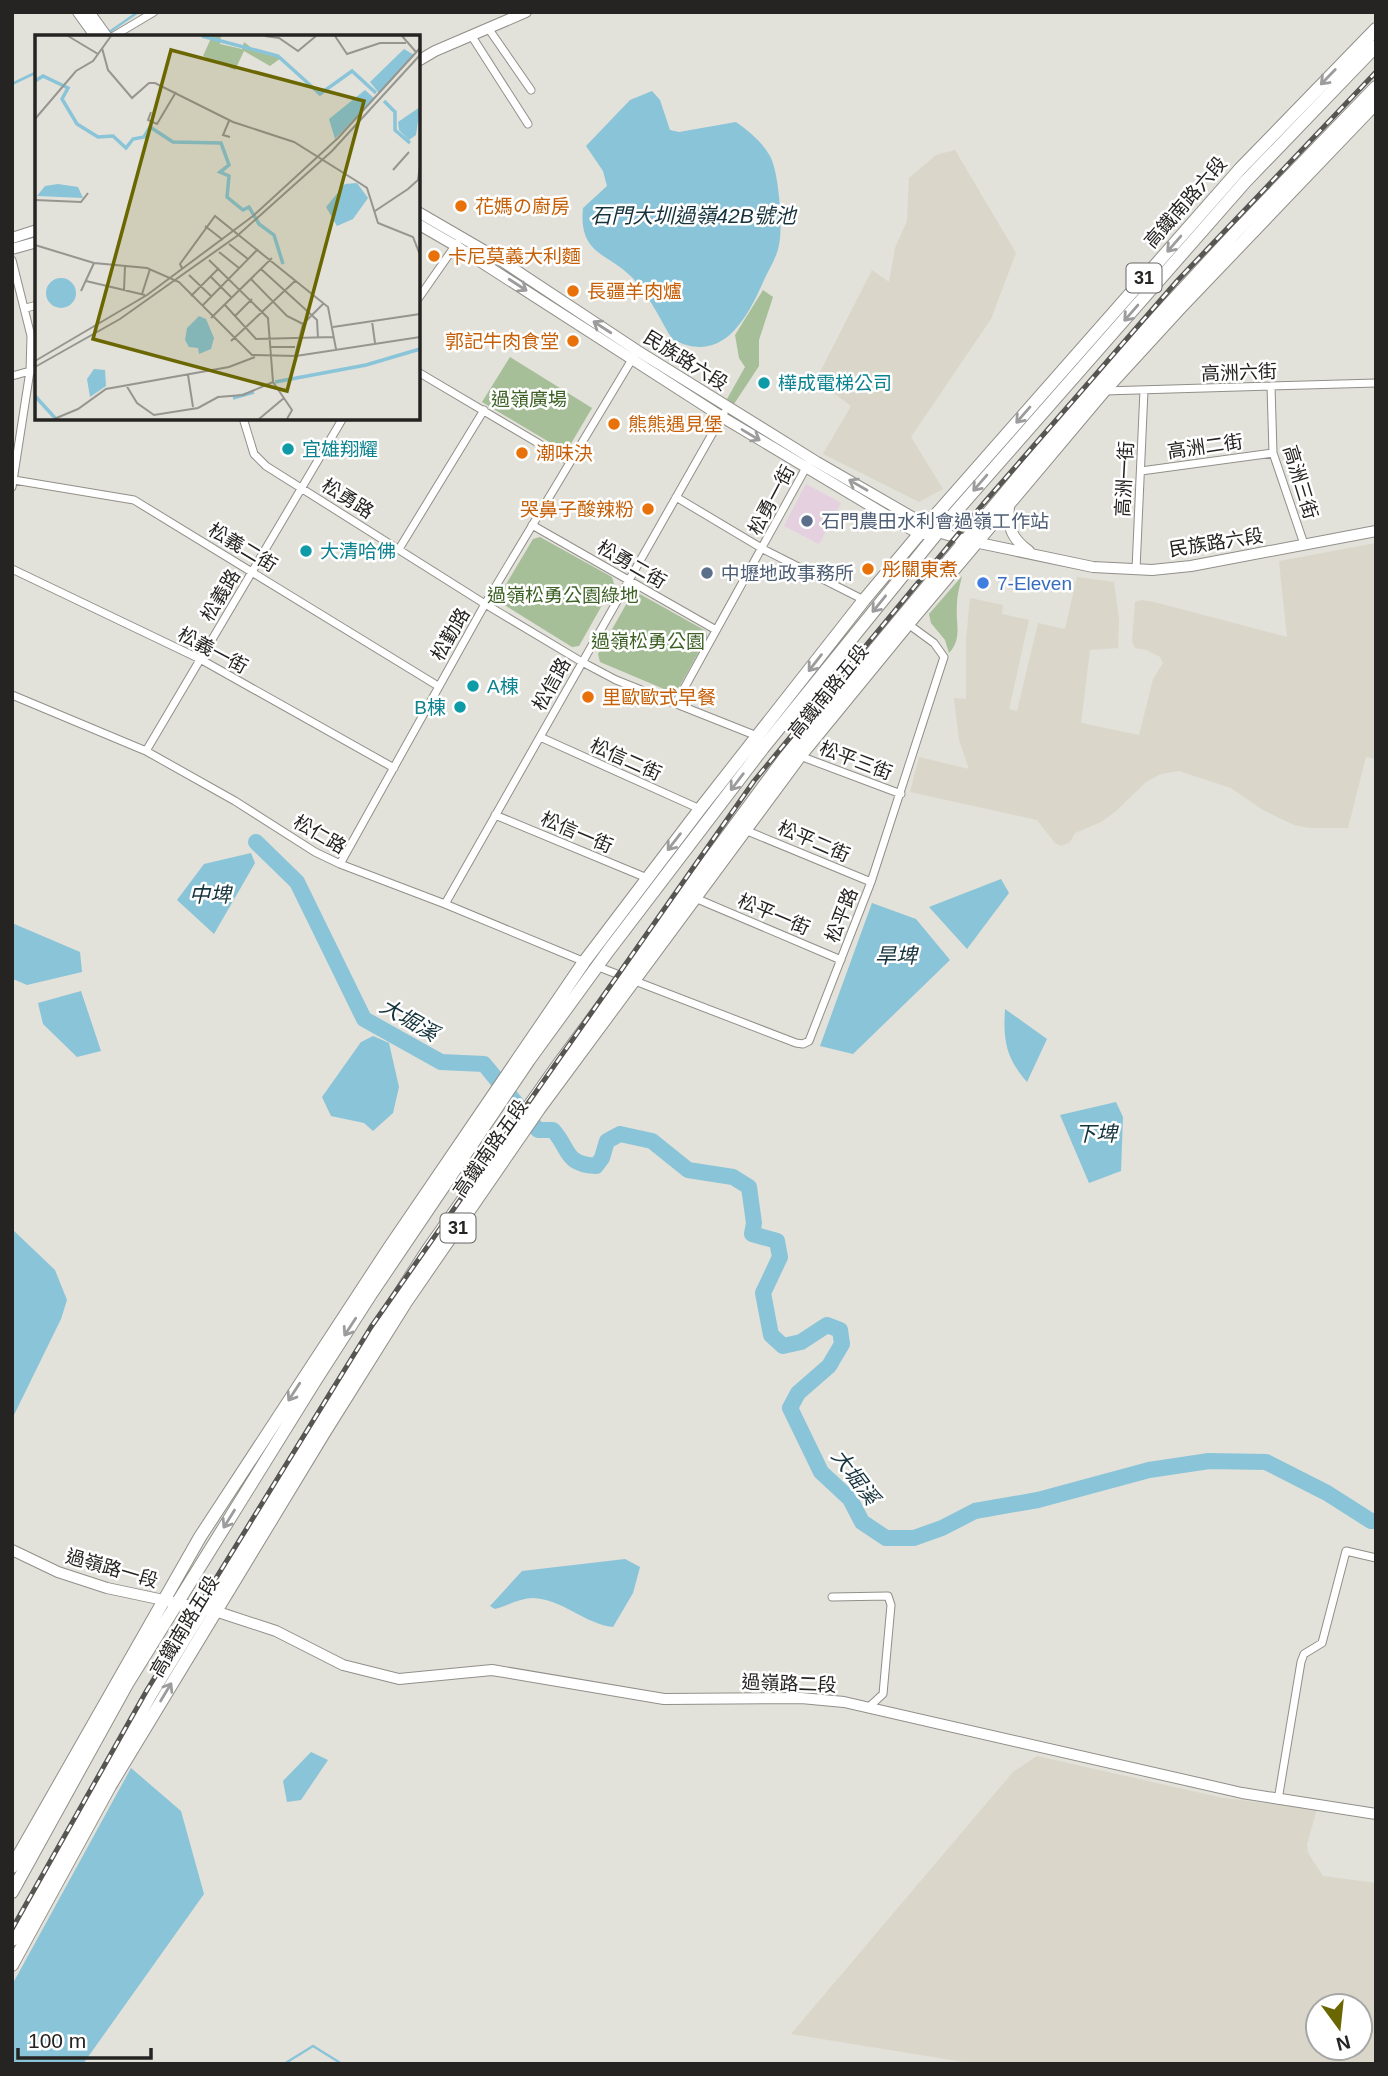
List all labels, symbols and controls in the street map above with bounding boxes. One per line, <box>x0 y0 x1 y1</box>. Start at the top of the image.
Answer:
inset map <box>35 35 420 420</box>
one-way arrow <box>1320 69 1337 86</box>
street label: 高鐵南路六段 <box>1140 152 1231 252</box>
place label: 花媽の廚房 <box>475 196 570 217</box>
marker: 花媽の廚房 <box>453 198 469 214</box>
water label: 石門大圳過嶺42B號池 <box>590 204 798 227</box>
one-way arrow <box>1166 235 1182 253</box>
place label: 卡尼莫義大利麵 <box>448 246 581 267</box>
marker: 卡尼莫義大利麵 <box>426 248 442 264</box>
road number: 31 <box>1126 264 1162 292</box>
one-way arrow <box>508 279 528 293</box>
place label: 長疆羊肉爐 <box>587 281 682 302</box>
marker: 長疆羊肉爐 <box>565 283 581 299</box>
one-way arrow <box>1123 303 1139 321</box>
one-way arrow <box>593 320 612 334</box>
street label: 民族路六段 <box>640 326 732 395</box>
place label: 郭記牛肉食堂 <box>445 331 559 352</box>
marker: 郭記牛肉食堂 <box>565 333 581 349</box>
street label: 高洲六街 <box>1201 361 1277 384</box>
place label: 樺成電梯公司 <box>778 373 892 394</box>
marker: 樺成電梯公司 <box>756 375 772 391</box>
park label: 過嶺廣場 <box>491 389 567 410</box>
one-way arrow <box>1015 406 1031 424</box>
place label: 熊熊遇見堡 <box>628 414 723 435</box>
marker: 熊熊遇見堡 <box>606 416 622 432</box>
one-way arrow <box>740 428 760 442</box>
street label: 高洲二街 <box>1166 431 1244 462</box>
place label: 宜雄翔耀 <box>302 439 378 460</box>
marker: 宜雄翔耀 <box>280 441 296 457</box>
street label: 高洲一街 <box>1112 441 1137 518</box>
place label: 潮味決 <box>536 443 593 464</box>
street label: 高洲三街 <box>1279 443 1322 522</box>
marker: 潮味決 <box>514 445 530 461</box>
street label: 松勇一街 <box>744 462 799 539</box>
street label: 松勇路 <box>318 474 377 522</box>
one-way arrow <box>973 474 989 492</box>
one-way arrow <box>848 478 868 492</box>
place label: 哭鼻子酸辣粉 <box>520 499 634 520</box>
marker: 哭鼻子酸辣粉 <box>640 501 656 517</box>
place label: 石門農田水利會過嶺工作站 <box>821 511 1049 532</box>
marker: 石門農田水利會過嶺工作站 <box>799 513 815 529</box>
street label: 松義二街 <box>205 519 281 576</box>
street label: 民族路六段 <box>1168 525 1265 560</box>
street label: 松勇二街 <box>594 536 670 593</box>
place label: 大清哈佛 <box>320 541 396 562</box>
marker: 大清哈佛 <box>298 543 314 559</box>
place label: 彤關東煮 <box>882 559 958 580</box>
marker: 彤關東煮 <box>860 561 876 577</box>
place label: 中壢地政事務所 <box>721 563 854 584</box>
street label: 松義路 <box>197 565 244 625</box>
marker: 中壢地政事務所 <box>699 565 715 581</box>
place label: 7-Eleven <box>997 573 1072 594</box>
marker: 7-Eleven <box>975 575 991 591</box>
park label: 過嶺松勇公園綠地 <box>487 585 639 606</box>
one-way arrow <box>872 595 887 613</box>
street label: 松勤路 <box>427 604 474 664</box>
street label: 松義一街 <box>174 623 251 678</box>
park label: 過嶺松勇公園 <box>591 631 705 652</box>
street label: 高鐵南路五段 <box>784 640 872 742</box>
street label: 松信路 <box>528 654 574 714</box>
one-way arrow <box>807 654 822 672</box>
place label: A棟 <box>487 676 519 697</box>
marker: A棟 <box>465 678 481 694</box>
place label: 里歐歐式早餐 <box>602 687 716 708</box>
marker: 里歐歐式早餐 <box>580 689 596 705</box>
place label: B棟 <box>414 697 446 718</box>
marker: B棟 <box>452 699 468 715</box>
street label: 松信二街 <box>587 734 665 785</box>
street label: 松平三街 <box>817 737 895 784</box>
one-way arrow <box>730 772 745 791</box>
street label: 松信一街 <box>538 808 616 857</box>
street label: 松仁路 <box>290 811 350 858</box>
street label: 松平二街 <box>775 817 853 866</box>
one-way arrow <box>667 833 682 851</box>
water label: 中埤 <box>189 883 234 906</box>
street label: 松平路 <box>821 885 861 946</box>
street label: 松平一街 <box>735 890 813 939</box>
water label: 旱埤 <box>875 944 920 967</box>
water label: 大堀溪 <box>376 994 445 1047</box>
street label: 高鐵南路五段 <box>449 1096 532 1201</box>
water label: 下埤 <box>1075 1122 1120 1145</box>
road number: 31 <box>440 1213 476 1242</box>
one-way arrow <box>343 1316 357 1336</box>
one-way arrow <box>286 1381 300 1401</box>
water label: 大堀溪 <box>827 1445 885 1511</box>
one-way arrow <box>221 1509 236 1528</box>
street label: 過嶺路一段 <box>63 1545 160 1592</box>
street label: 高鐵南路五段 <box>146 1572 223 1681</box>
street label: 過嶺路二段 <box>741 1671 837 1696</box>
one-way arrow <box>159 1683 173 1703</box>
north arrow <box>1304 1992 1374 2062</box>
scale bar <box>18 2016 150 2060</box>
text: 100 m <box>28 2029 86 2052</box>
text: N <box>1334 2031 1353 2055</box>

